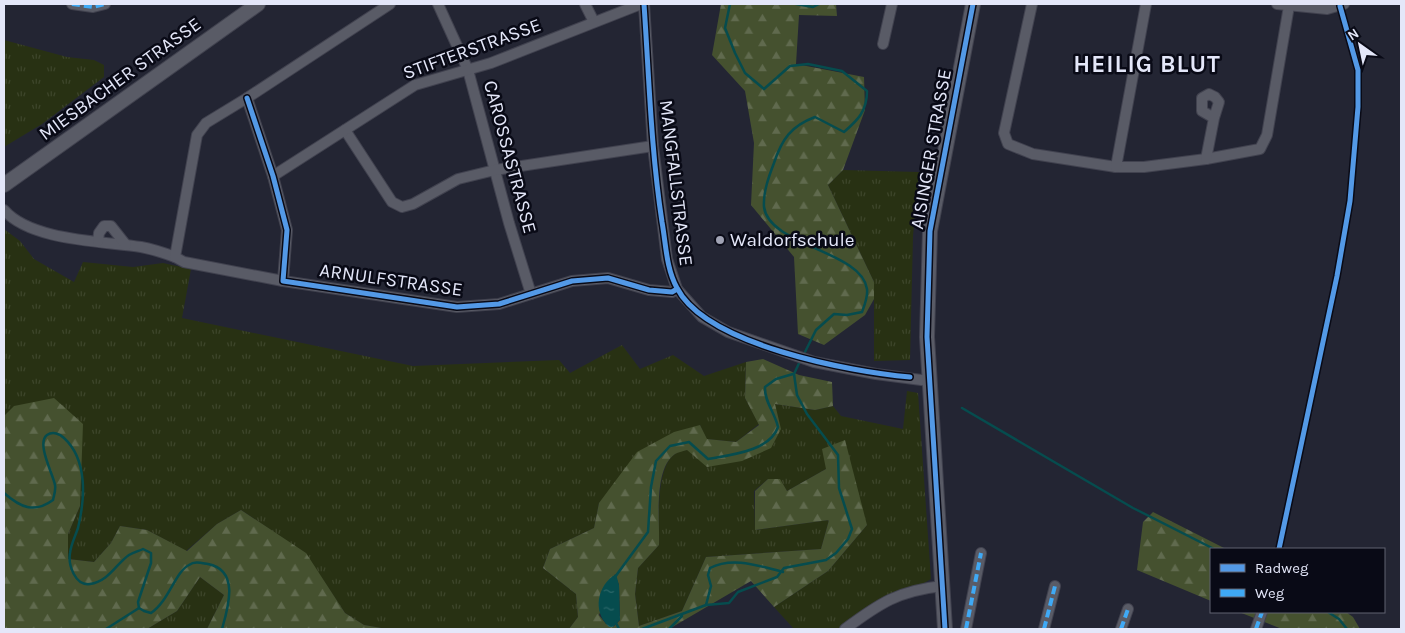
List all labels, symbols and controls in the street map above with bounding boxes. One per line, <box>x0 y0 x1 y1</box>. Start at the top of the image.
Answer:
street label: MIESBACHER STRASSE <box>35 13 205 145</box>
street label: STIFTERSTRASSE <box>400 14 544 84</box>
north arrow <box>1335 20 1385 70</box>
text: N <box>1344 25 1362 44</box>
district label: HEILIG BLUT <box>1073 50 1221 78</box>
street label: AISINGER STRASSE <box>906 67 956 231</box>
street label: CAROSSASTRASSE <box>479 78 541 236</box>
street label: MANGFALLSTRASSE <box>655 99 697 267</box>
place label: Waldorfschule <box>730 229 855 251</box>
marker: Waldorfschule <box>714 234 726 246</box>
street label: ARNULFSTRASSE <box>318 259 464 301</box>
legend <box>1210 548 1385 613</box>
text: Radweg <box>1255 559 1309 577</box>
text: Weg <box>1255 584 1285 602</box>

